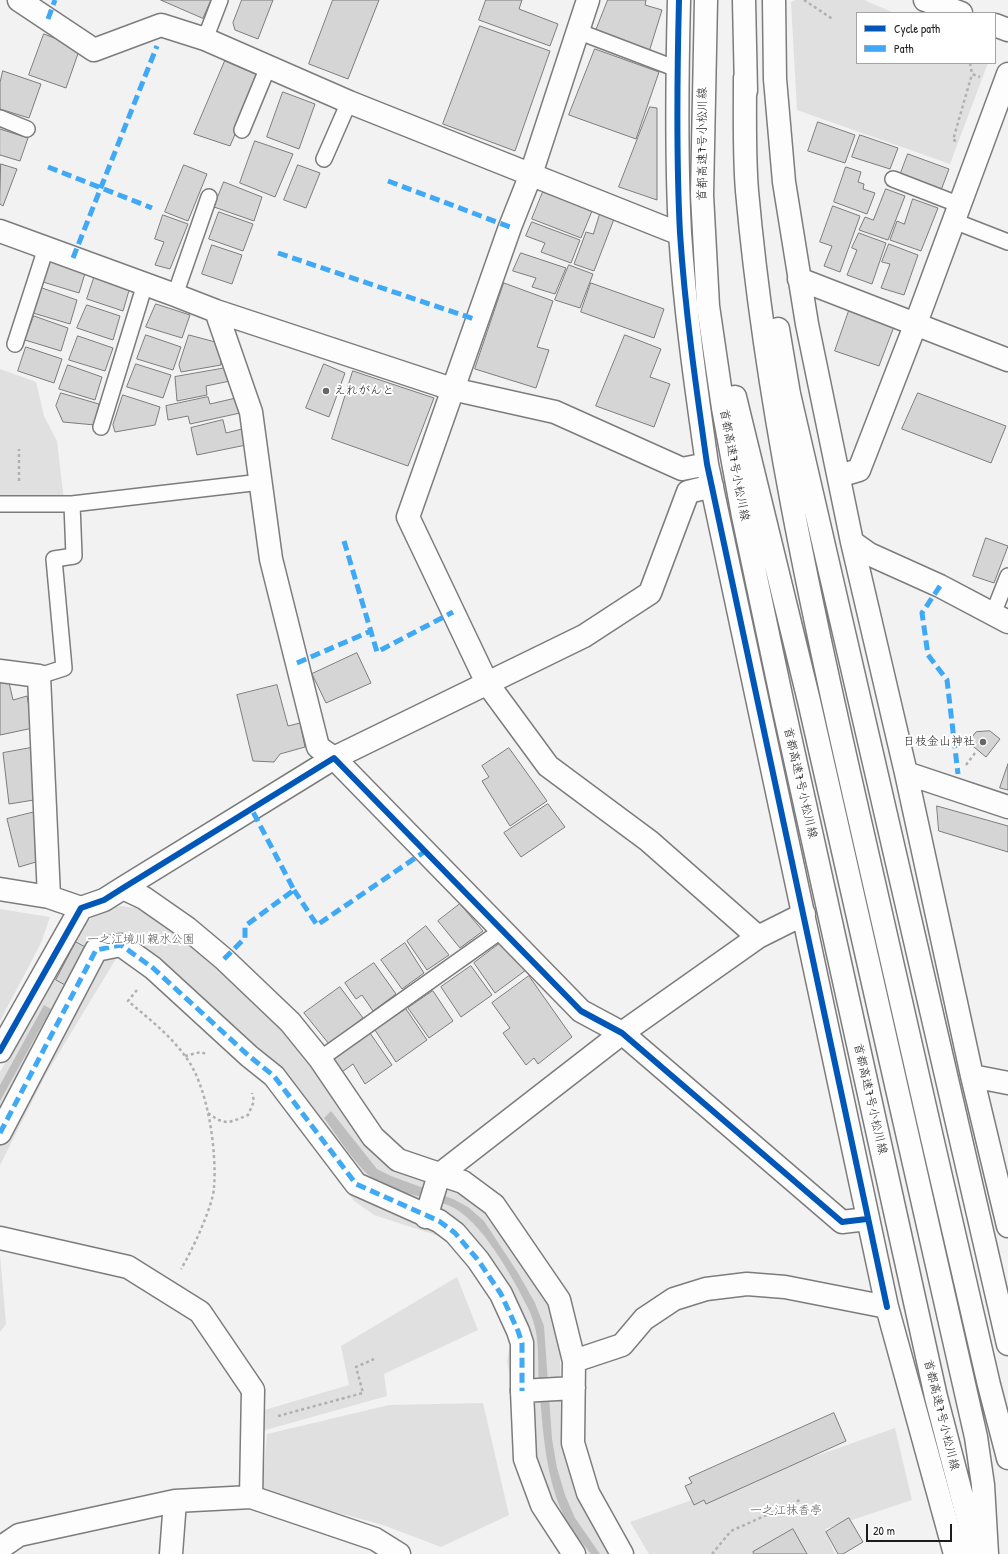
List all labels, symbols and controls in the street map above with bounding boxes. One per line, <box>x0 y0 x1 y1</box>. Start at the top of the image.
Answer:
legend <box>856 12 996 64</box>
text: Cycle path <box>894 20 940 37</box>
text: Path <box>894 40 914 57</box>
street label: 首都高速7号小松川線 <box>696 87 710 201</box>
place label: えれがんと <box>334 384 394 398</box>
marker: えれがんと <box>321 386 331 396</box>
street label: 首都高速7号小松川線 <box>716 408 752 522</box>
street label: 首都高速7号小松川線 <box>780 726 820 840</box>
place label: 日枝金山神社 <box>903 735 975 749</box>
marker: 日枝金山神社 <box>978 737 988 747</box>
park label: 一之江境川親水公園 <box>87 933 195 947</box>
street label: 首都高速7号小松川線 <box>850 1042 890 1156</box>
street label: 首都高速7号小松川線 <box>920 1358 962 1472</box>
park label: 一之江抹香亭 <box>750 1504 822 1518</box>
scale bar <box>868 1516 954 1542</box>
text: 20 m <box>873 1522 895 1539</box>

